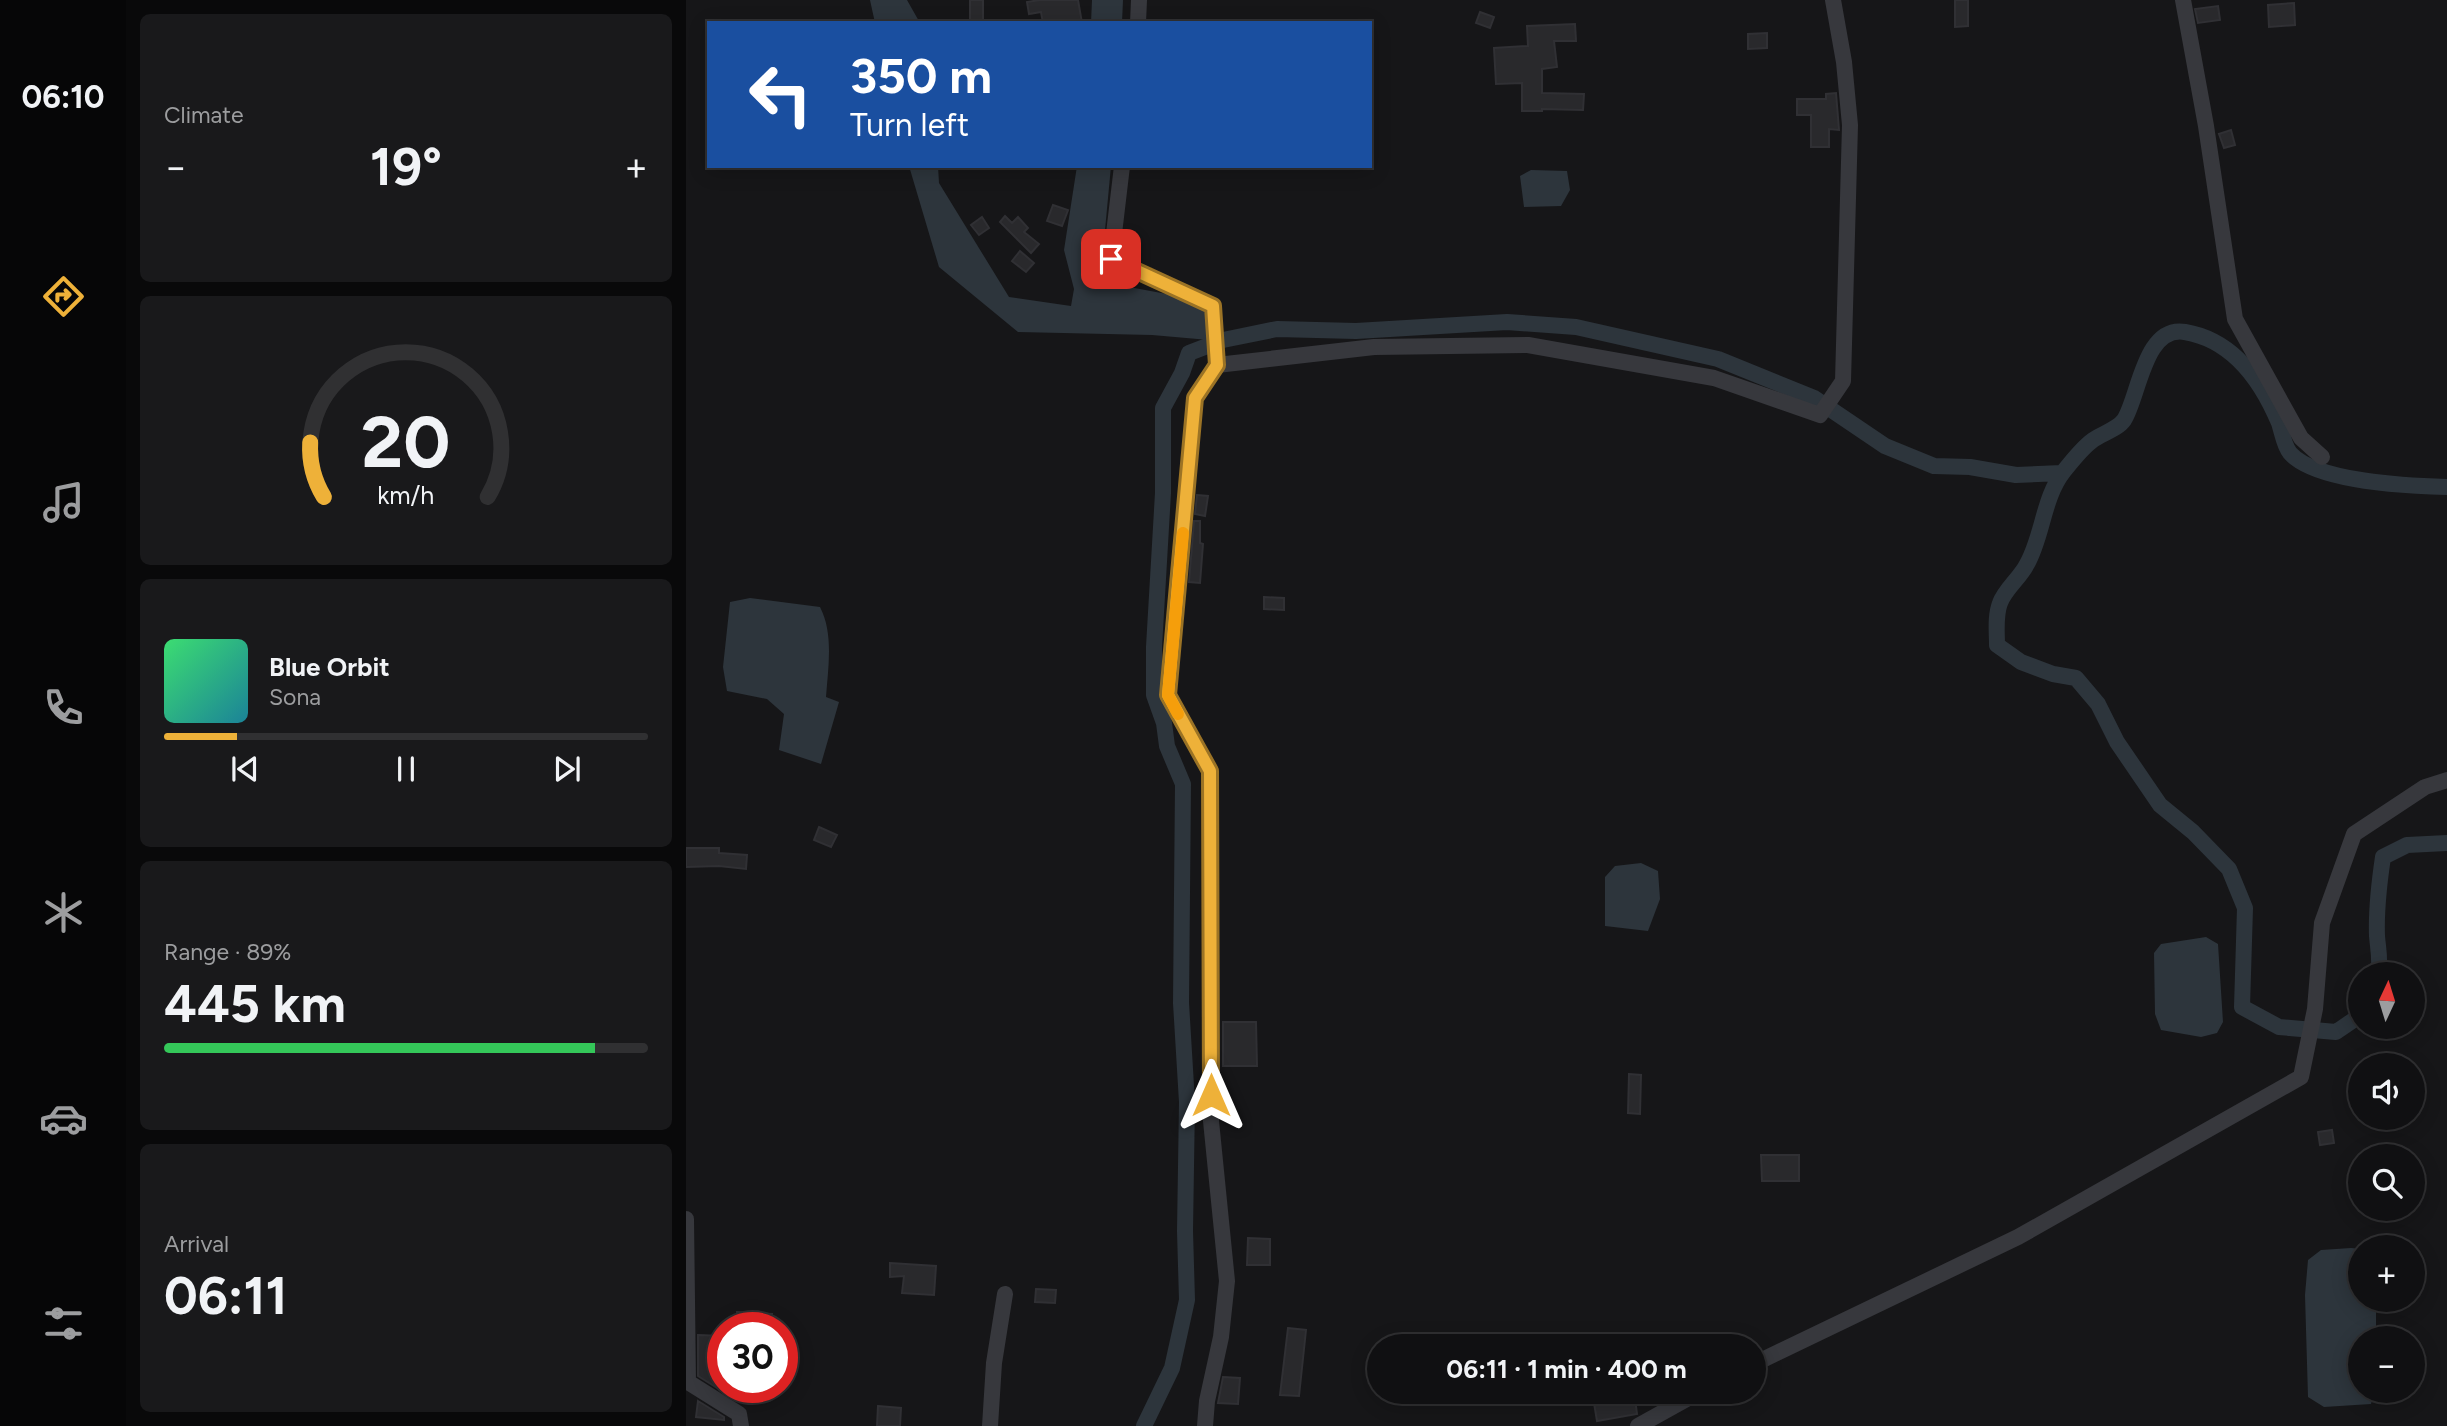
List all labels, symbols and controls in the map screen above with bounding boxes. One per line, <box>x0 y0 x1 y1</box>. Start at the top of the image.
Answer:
text: 350 m <box>850 46 992 105</box>
icon: left <box>735 49 826 140</box>
text: 06:10 <box>21 78 105 116</box>
text: Climate <box>164 101 243 129</box>
text: Turn left <box>850 106 969 144</box>
text: 19° <box>370 136 442 198</box>
text: − <box>164 144 188 190</box>
text: + <box>624 144 648 190</box>
pin <box>1081 229 1141 289</box>
icon: arrive <box>1092 240 1130 278</box>
icon: directions <box>39 272 88 321</box>
text: 20 <box>361 398 451 485</box>
icon: music <box>39 478 88 527</box>
text: km/h <box>377 479 435 509</box>
text: Blue Orbit <box>269 651 390 683</box>
icon: phone <box>39 683 88 732</box>
text: Sona <box>269 683 321 711</box>
icon: previous <box>226 750 264 788</box>
icon: pause <box>387 750 425 788</box>
icon: next <box>548 750 586 788</box>
icon: climate <box>39 888 88 937</box>
text: Range · 89% <box>164 938 291 966</box>
north arrow <box>2348 962 2426 1040</box>
map controls <box>2348 962 2425 1403</box>
text: 445 km <box>164 973 346 1035</box>
button: sound <box>2348 1053 2425 1130</box>
position arrow <box>1174 1058 1248 1132</box>
icon: car <box>39 1094 88 1143</box>
button: search <box>2348 1144 2425 1221</box>
text: Arrival <box>164 1230 229 1258</box>
button: + <box>2348 1235 2425 1312</box>
text: 06:11 <box>164 1265 287 1327</box>
icon: filters <box>39 1299 88 1348</box>
speed limit sign: 30 <box>707 1312 798 1403</box>
button: − <box>2348 1326 2425 1403</box>
text: 06:11 · 1 min · 400 m <box>1446 1353 1687 1385</box>

